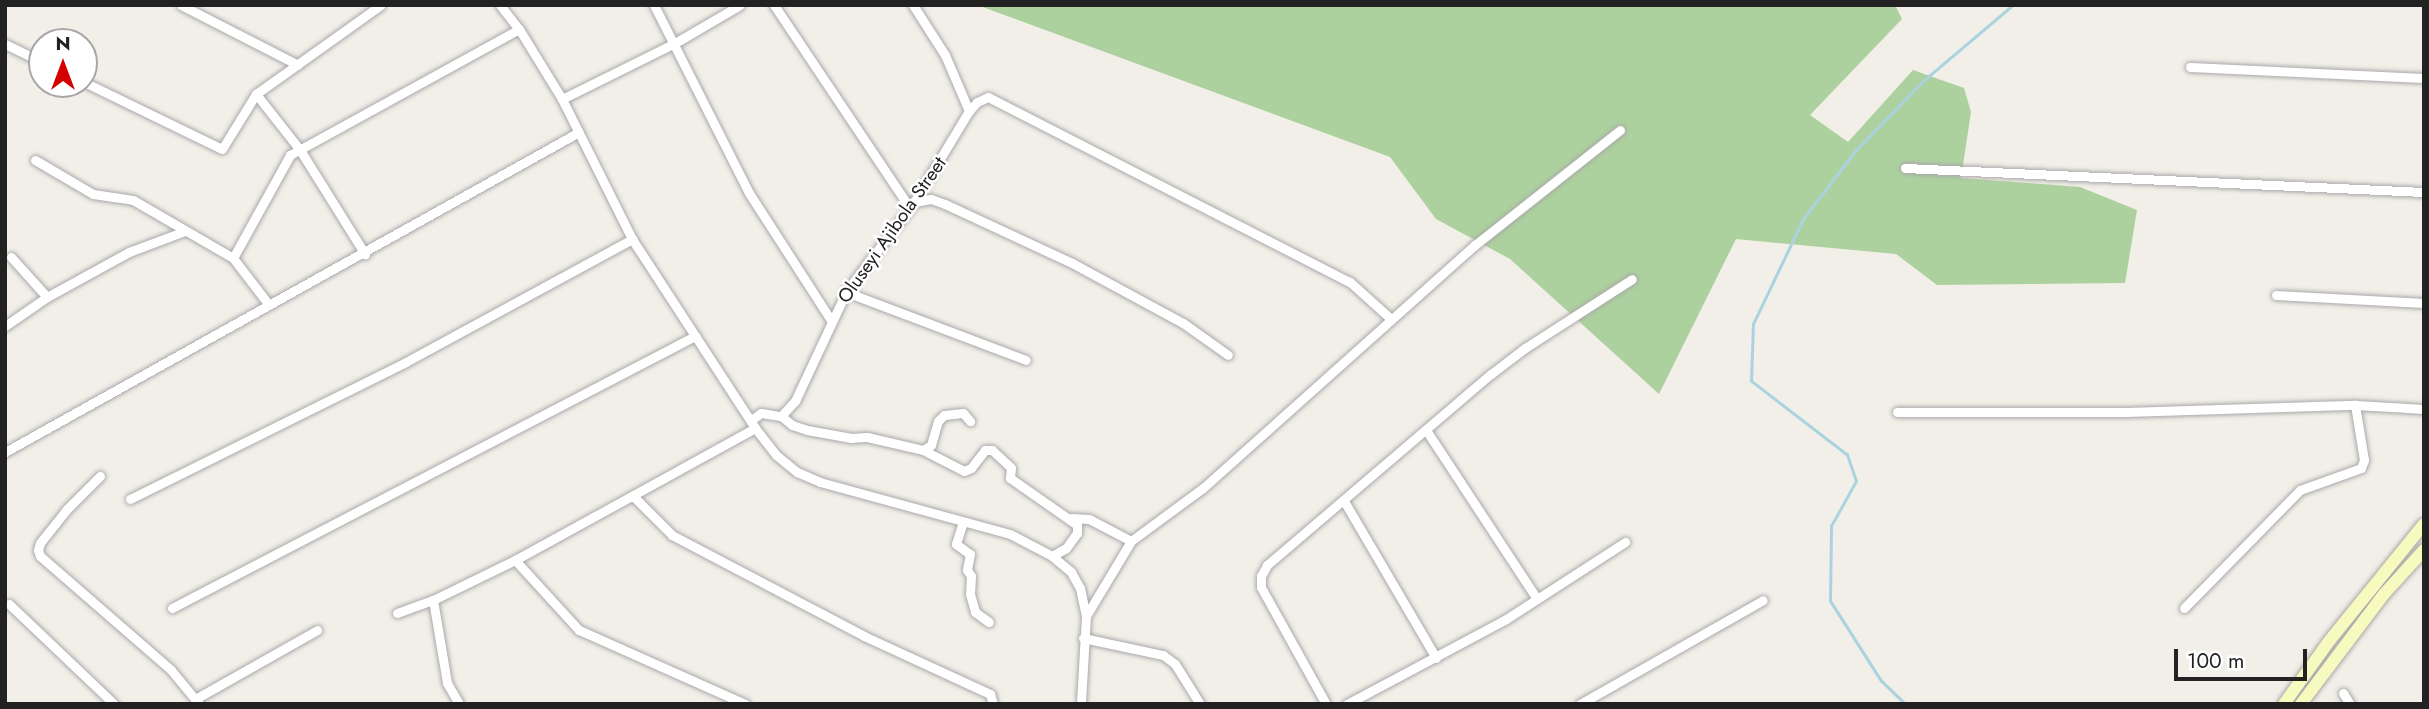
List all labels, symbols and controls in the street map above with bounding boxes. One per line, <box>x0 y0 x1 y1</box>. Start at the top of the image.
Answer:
north arrow <box>28 28 98 98</box>
text: N <box>55 30 71 57</box>
street label: Oluseyi Ajibola Street <box>833 152 951 308</box>
scale bar <box>2177 636 2310 680</box>
text: 100 m <box>2187 646 2244 676</box>

